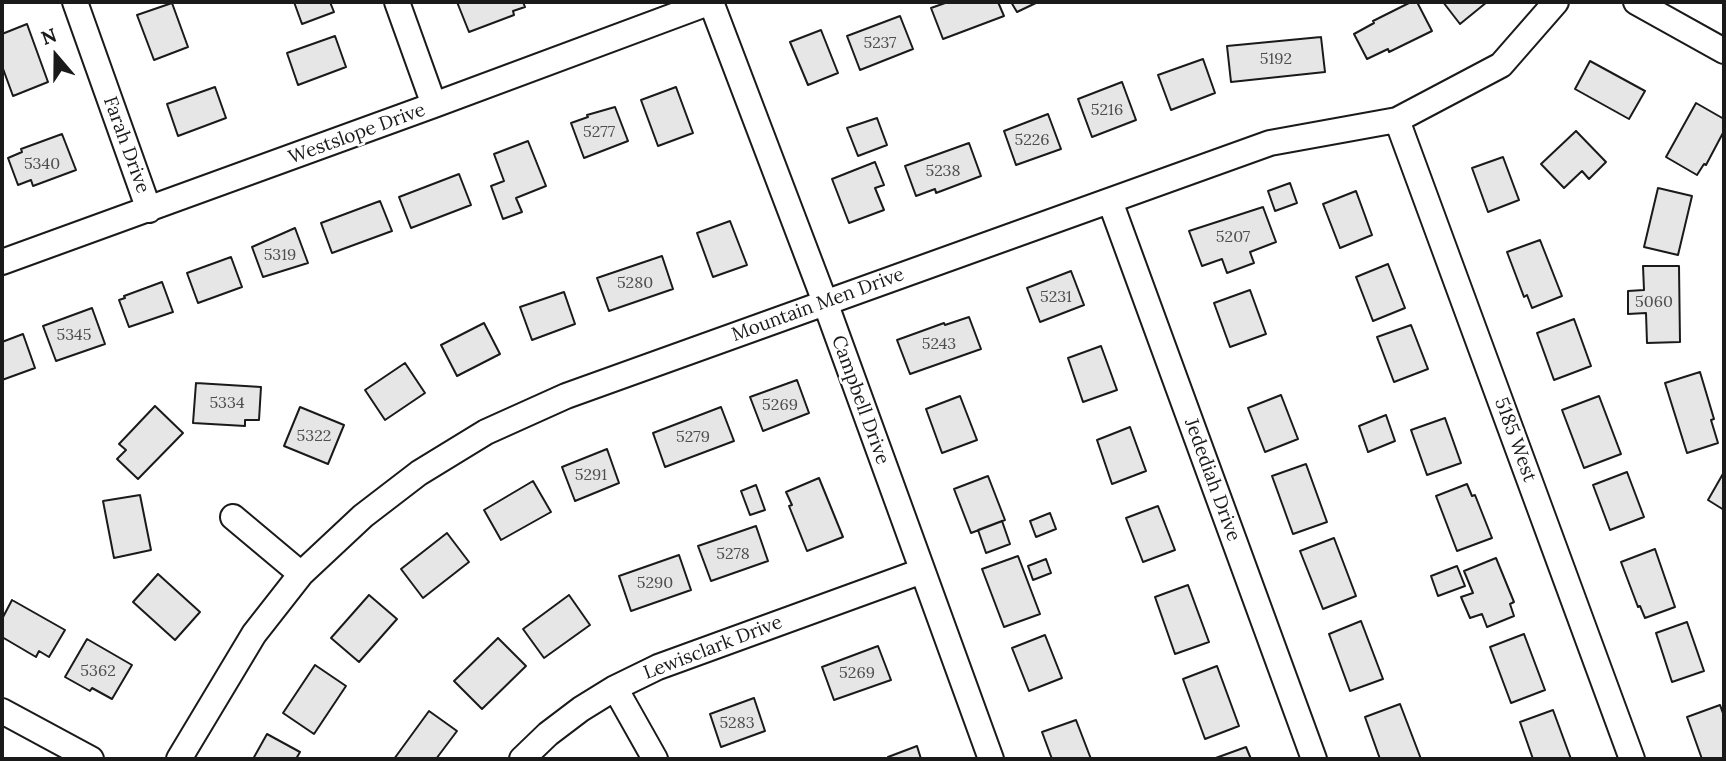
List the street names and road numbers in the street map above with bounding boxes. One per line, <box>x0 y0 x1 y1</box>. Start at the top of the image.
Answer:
street label: Farah Drive <box>98 94 154 196</box>
street label: Westslope Drive <box>286 99 428 169</box>
street label: Mountain Men Drive <box>729 263 907 347</box>
street label: Campbell Drive <box>826 332 894 468</box>
street label: 5185 West <box>1489 395 1541 485</box>
street label: Jedediah Drive <box>1179 416 1245 544</box>
street label: Lewisclark Drive <box>641 611 785 685</box>

